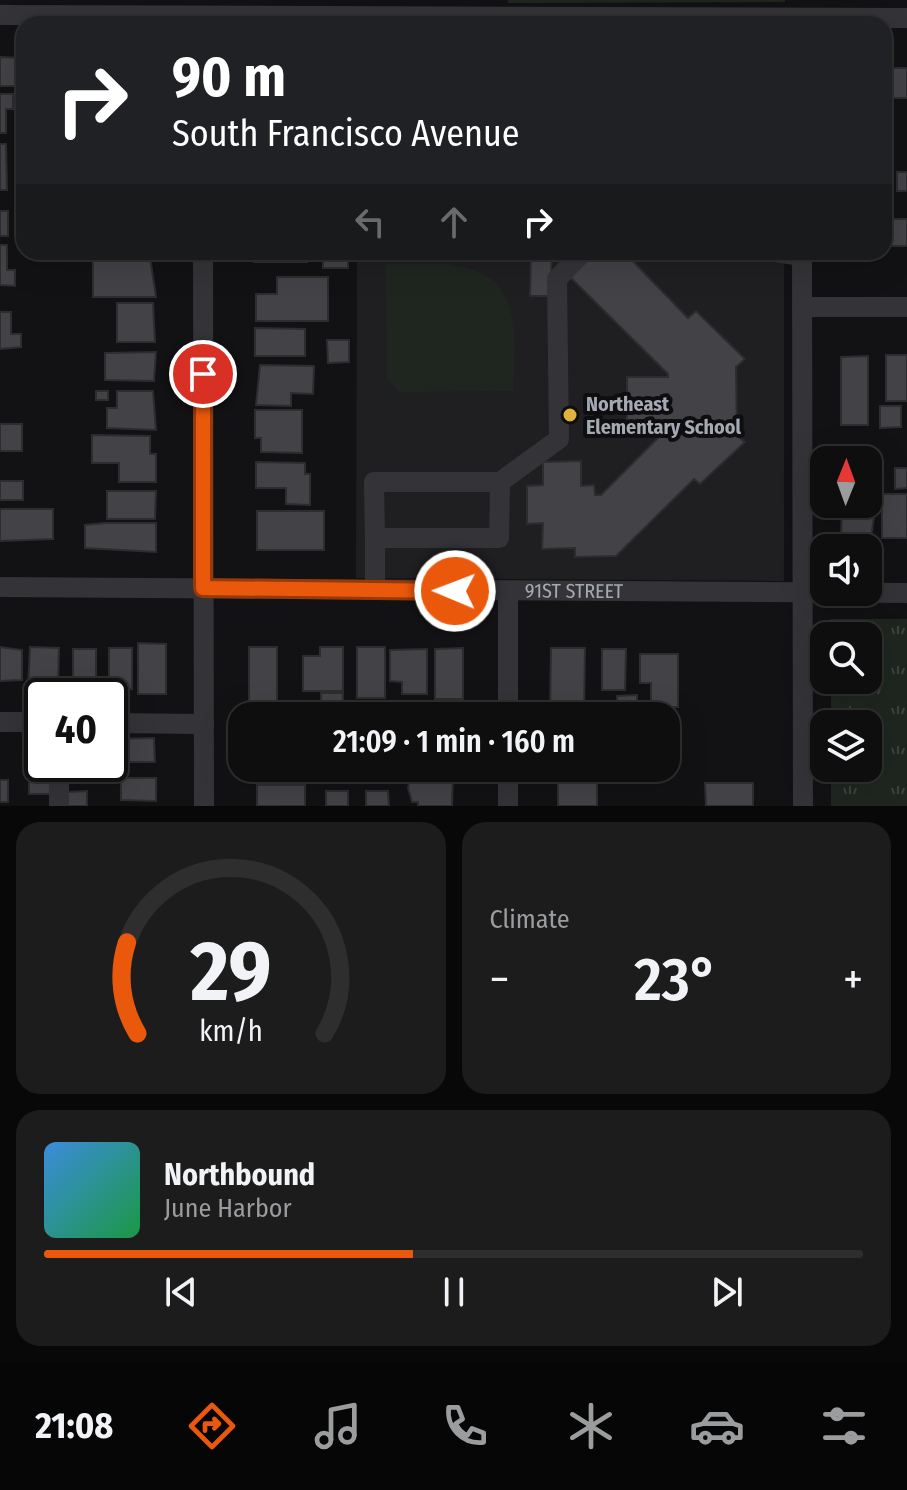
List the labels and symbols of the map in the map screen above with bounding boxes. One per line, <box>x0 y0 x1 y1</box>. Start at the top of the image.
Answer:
pin <box>169 340 237 408</box>
place label: Northeast Elementary School <box>586 392 741 439</box>
marker: Northeast Elementary School <box>561 406 579 424</box>
north arrow <box>810 446 882 518</box>
position arrow <box>413 549 497 633</box>
street label: 91ST STREET <box>525 578 624 603</box>
speed limit sign: 40 <box>24 678 128 782</box>

